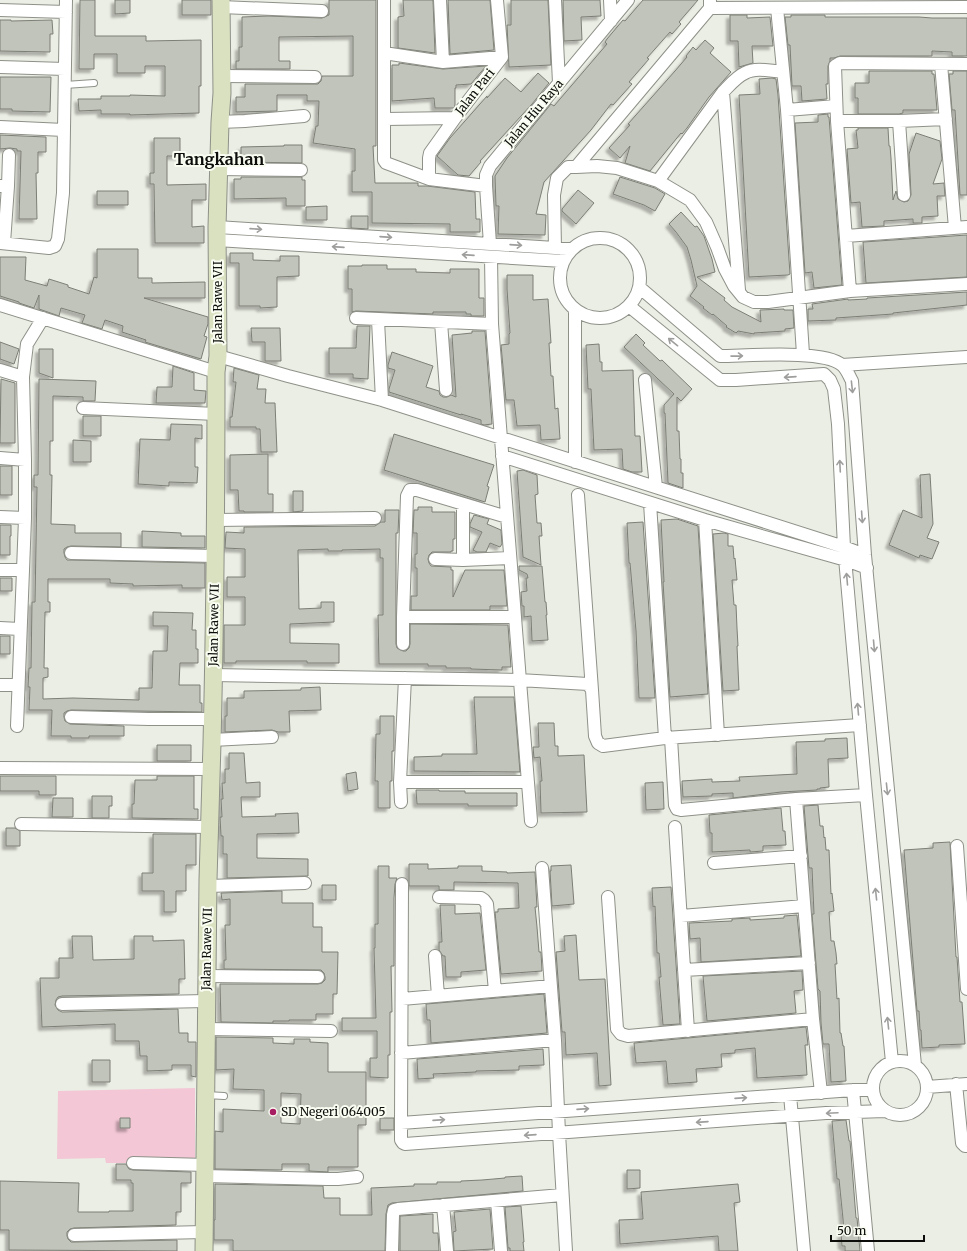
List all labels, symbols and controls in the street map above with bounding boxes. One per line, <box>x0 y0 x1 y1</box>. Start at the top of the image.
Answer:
street label: Jalan Pari <box>451 65 497 119</box>
street label: Jalan Hiu Raya <box>500 76 566 150</box>
district label: Tangkahan <box>174 149 264 169</box>
one-way arrow <box>249 226 262 233</box>
one-way arrow <box>379 234 392 241</box>
one-way arrow <box>509 242 522 249</box>
one-way arrow <box>332 244 345 251</box>
one-way arrow <box>462 252 475 259</box>
street label: Jalan Rawe VII <box>210 261 225 344</box>
one-way arrow <box>668 337 679 346</box>
one-way arrow <box>730 352 743 360</box>
one-way arrow <box>784 373 797 380</box>
one-way arrow <box>849 380 856 393</box>
one-way arrow <box>836 460 844 473</box>
one-way arrow <box>859 510 866 523</box>
one-way arrow <box>844 573 851 586</box>
street label: Jalan Rawe VII <box>205 584 222 667</box>
one-way arrow <box>870 639 877 652</box>
one-way arrow <box>855 703 862 716</box>
one-way arrow <box>884 782 891 795</box>
one-way arrow <box>872 888 879 901</box>
street label: Jalan Rawe VII <box>198 908 215 991</box>
one-way arrow <box>885 1017 892 1030</box>
one-way arrow <box>734 1095 747 1102</box>
place label: SD Negeri 064005 <box>281 1104 385 1119</box>
one-way arrow <box>576 1106 589 1113</box>
marker: SD Negeri 064005 <box>268 1107 278 1117</box>
one-way arrow <box>826 1109 839 1116</box>
one-way arrow <box>432 1117 445 1124</box>
one-way arrow <box>696 1119 709 1126</box>
one-way arrow <box>524 1132 537 1139</box>
scale bar <box>831 1217 924 1243</box>
text: 50 m <box>837 1223 866 1238</box>

